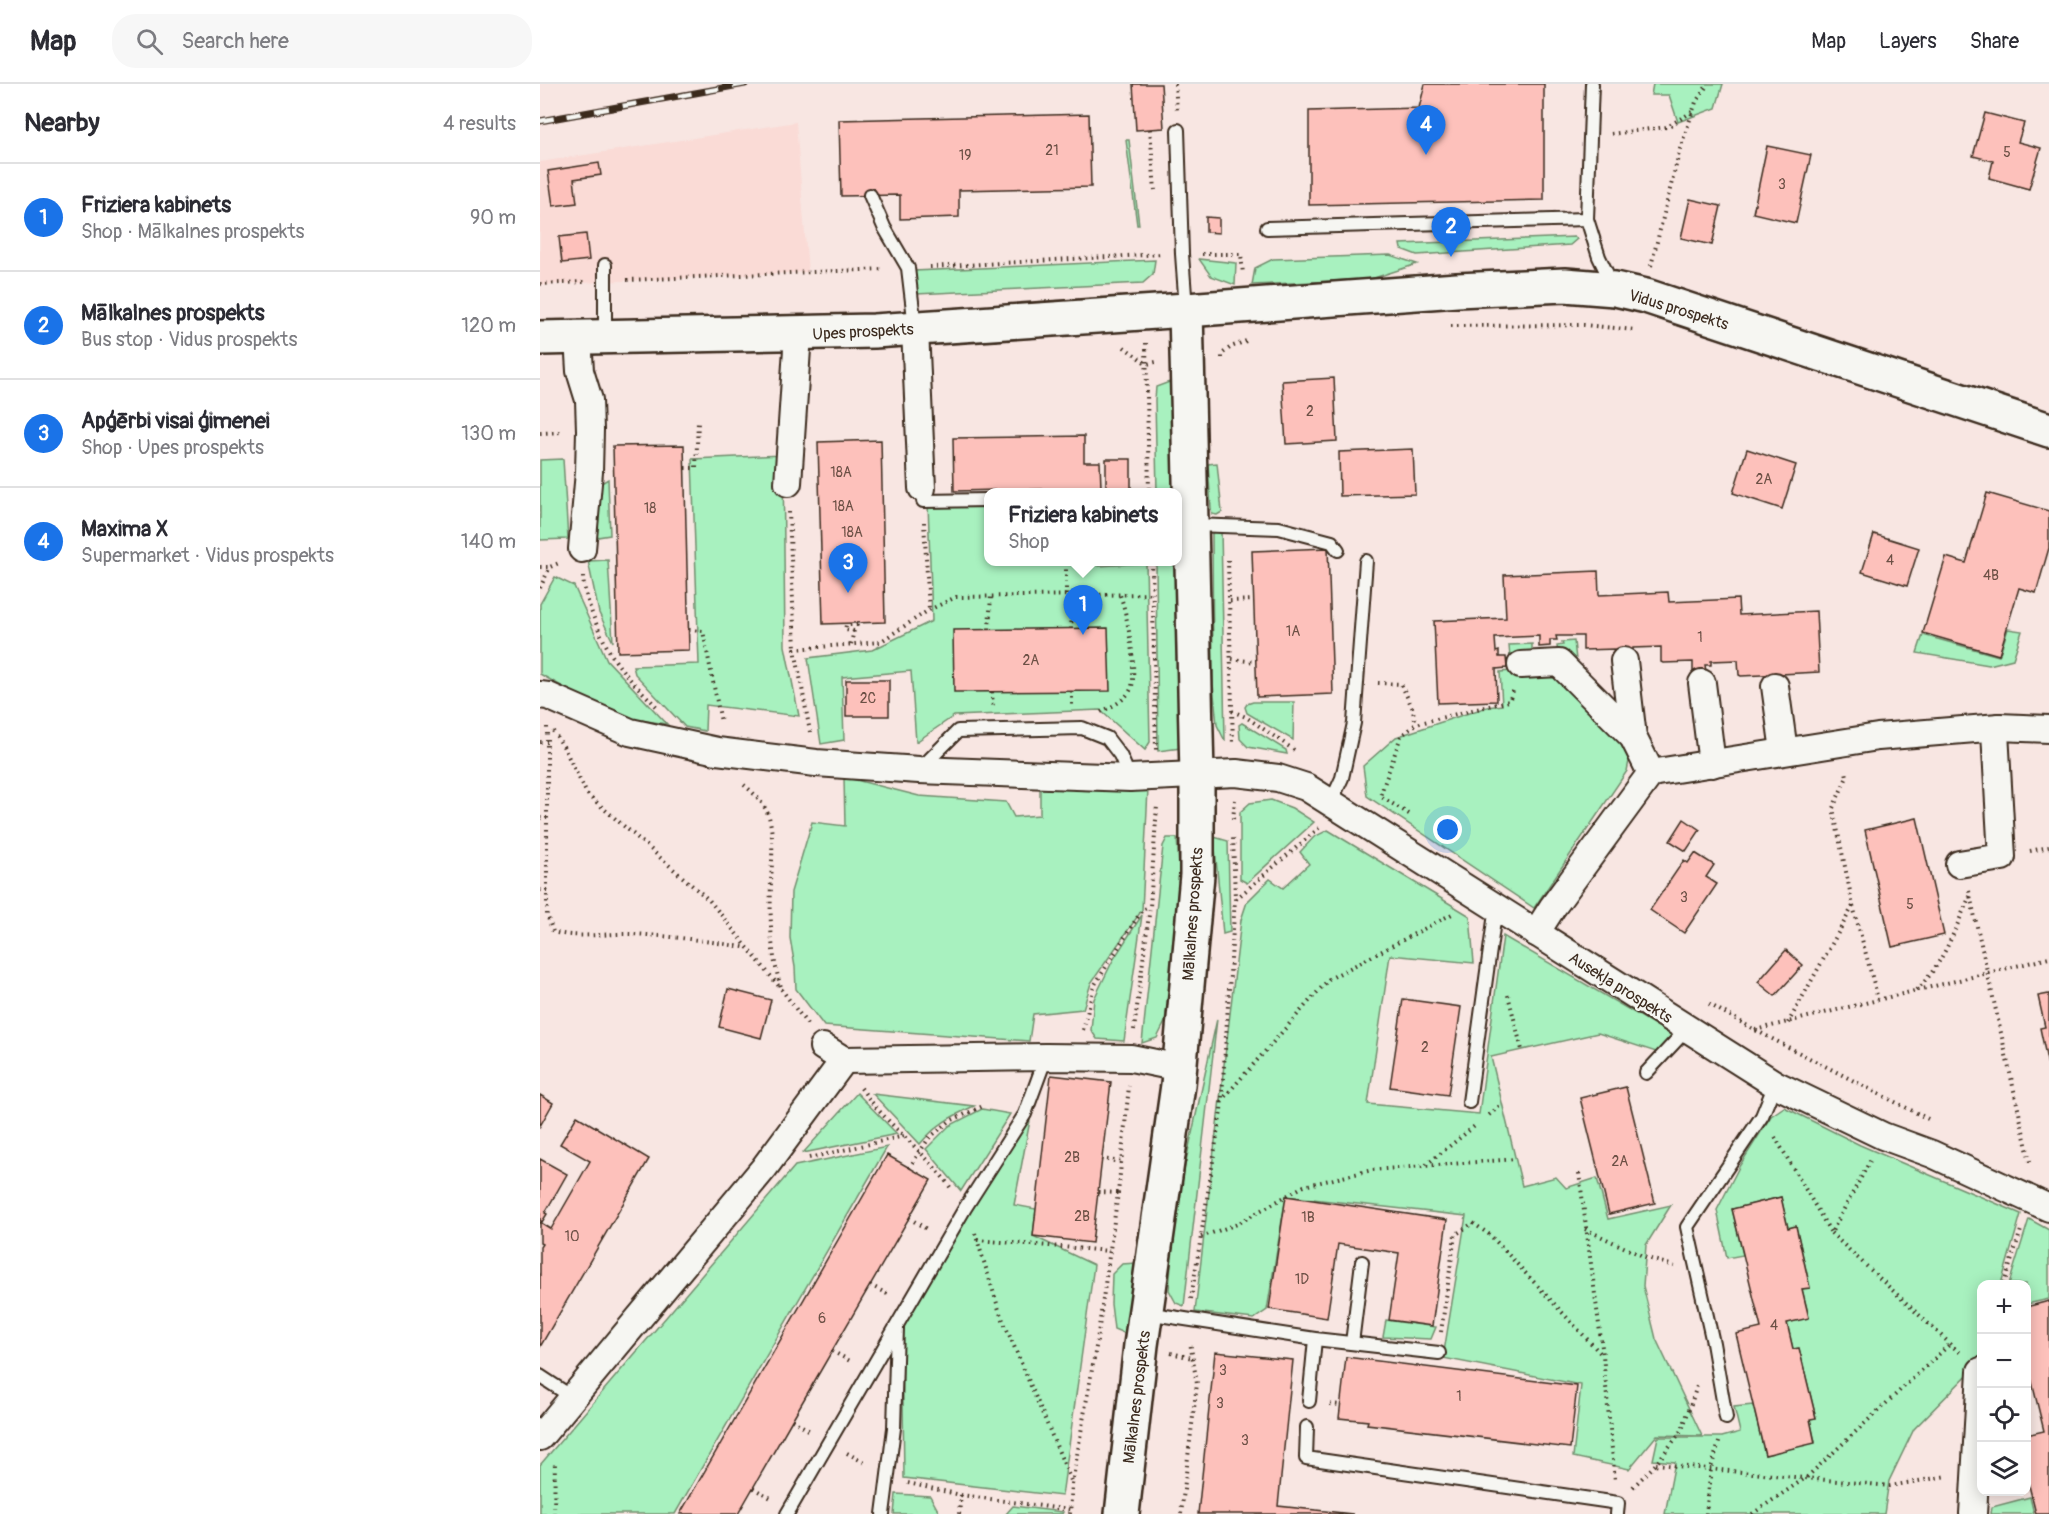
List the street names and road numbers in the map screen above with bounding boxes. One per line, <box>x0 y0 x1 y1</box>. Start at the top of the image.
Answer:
street label: Vidus prospekts <box>1626 285 1731 335</box>
street label: Upes prospekts <box>812 319 914 345</box>
street label: Mālkalnes prospekts <box>1178 847 1208 981</box>
street label: Ausekļa prospekts <box>1565 948 1676 1028</box>
street label: Mālkalnes prospekts <box>1119 1330 1155 1465</box>

